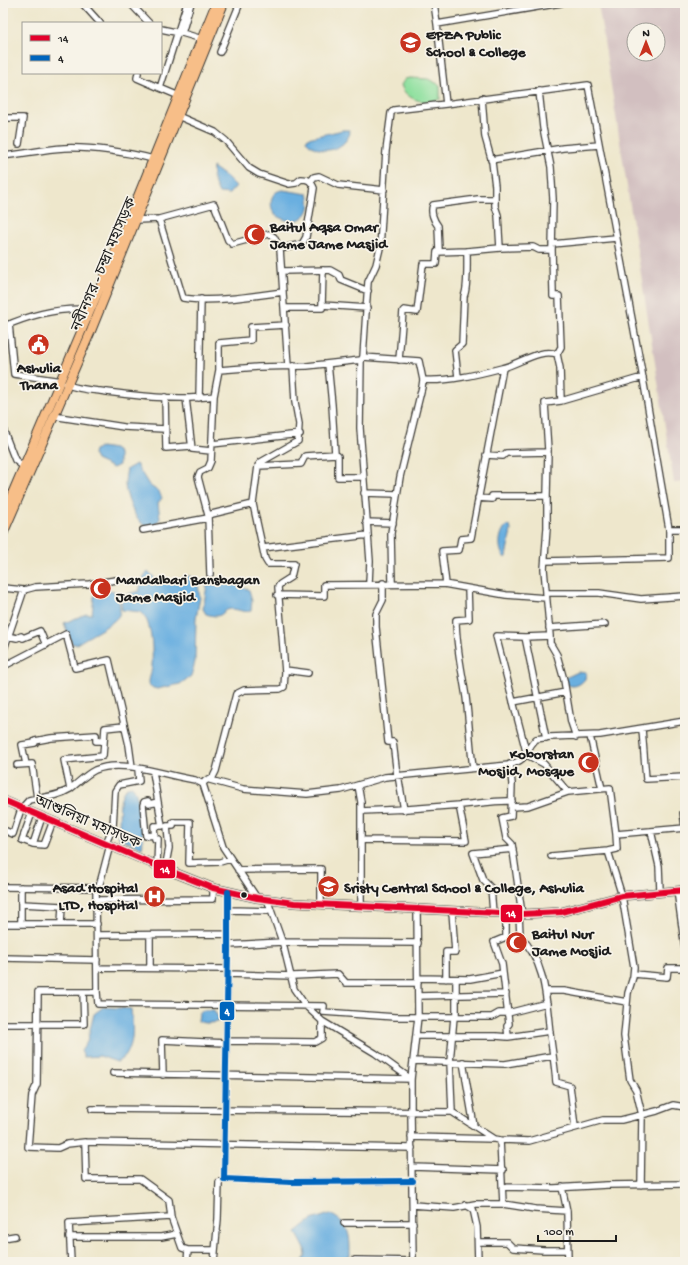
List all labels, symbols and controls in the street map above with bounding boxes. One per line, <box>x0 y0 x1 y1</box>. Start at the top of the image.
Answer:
legend <box>22 22 162 74</box>
north arrow <box>626 22 666 62</box>
place label: EPZA Public School & College <box>426 27 527 62</box>
text: N <box>642 28 650 40</box>
school or university icon: EPZA Public School & College <box>397 30 423 56</box>
text: 14 <box>57 33 69 47</box>
text: 4 <box>58 53 64 67</box>
street label: নবীনগর - চন্দ্রা মহাসড়ক <box>67 194 141 335</box>
place label: Baitul Aqsa Omar Jame Jame Masjid <box>269 219 389 254</box>
mosque icon: Baitul Aqsa Omar Jame Jame Masjid <box>241 222 267 248</box>
public building icon: Ashulia Thana <box>26 331 52 357</box>
place label: Ashulia Thana <box>16 360 62 395</box>
place label: Mandalbari Bansbagan Jame Masjid <box>115 572 260 607</box>
mosque icon: Mandalbari Bansbagan Jame Masjid <box>87 575 113 601</box>
place label: Koborstan Mosjid, Mosque <box>478 746 575 781</box>
mosque icon: Koborstan Mosjid, Mosque <box>576 749 602 775</box>
street label: আশুলিয়া মহাসড়ক <box>30 791 144 854</box>
line badge: 14 <box>153 859 176 879</box>
text: 14 <box>159 865 171 877</box>
school or university icon: Sristy Central School & College, Ashulia <box>315 874 341 900</box>
place label: Asad Hospital LTD, Hospital <box>52 880 139 915</box>
place label: Sristy Central School & College, Ashulia <box>344 880 585 898</box>
hospital icon: Asad Hospital LTD, Hospital <box>141 883 167 909</box>
unlabelled marker <box>239 890 249 900</box>
line badge: 14 <box>500 904 523 923</box>
text: 14 <box>505 909 517 921</box>
place label: Baitul Nur Jame Mosjid <box>531 926 613 961</box>
mosque icon: Baitul Nur Jame Mosjid <box>504 929 530 955</box>
line badge: 4 <box>219 1001 235 1021</box>
text: 4 <box>223 1007 230 1019</box>
scale bar <box>538 1217 616 1243</box>
text: 100 m <box>543 1226 574 1240</box>

